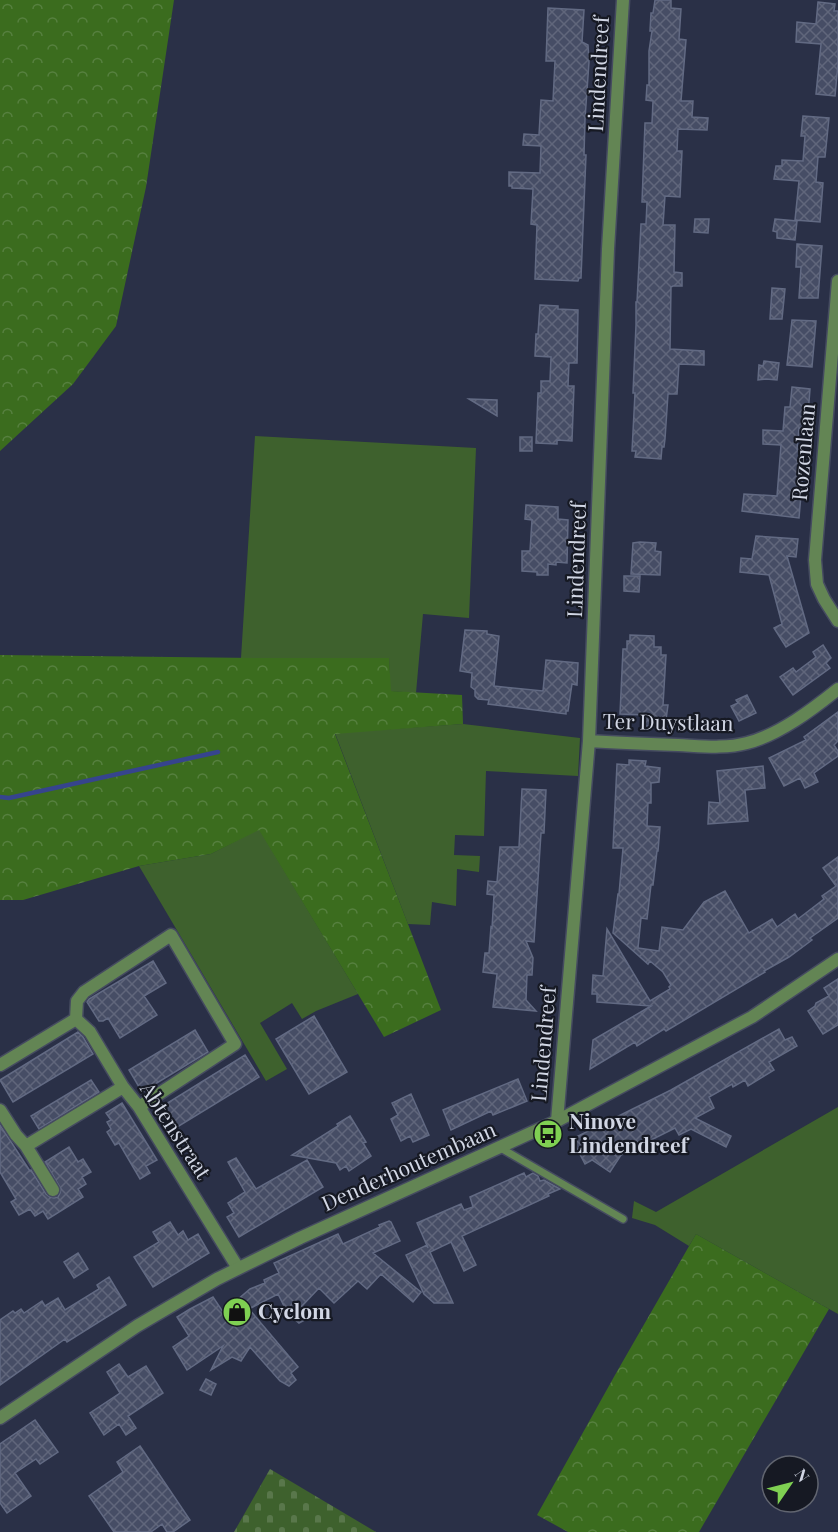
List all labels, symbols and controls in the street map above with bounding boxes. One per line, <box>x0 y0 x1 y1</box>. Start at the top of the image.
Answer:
street label: Lindendreef <box>580 13 614 132</box>
street label: Rozenlaan <box>784 401 820 502</box>
street label: Lindendreef <box>559 500 591 618</box>
street label: Ter Duystlaan <box>602 706 734 736</box>
street label: Lindendreef <box>523 983 561 1103</box>
street label: Abtenstraat <box>134 1075 219 1184</box>
place label: Ninove Lindendreef <box>569 1106 690 1158</box>
street label: Denderhoutembaan <box>317 1114 500 1216</box>
bus stop icon: Ninove Lindendreef <box>532 1118 564 1150</box>
shop icon: Cyclom <box>221 1296 253 1328</box>
place label: Cyclom <box>258 1296 331 1324</box>
north arrow <box>760 1454 820 1514</box>
text: N <box>791 1464 815 1486</box>

